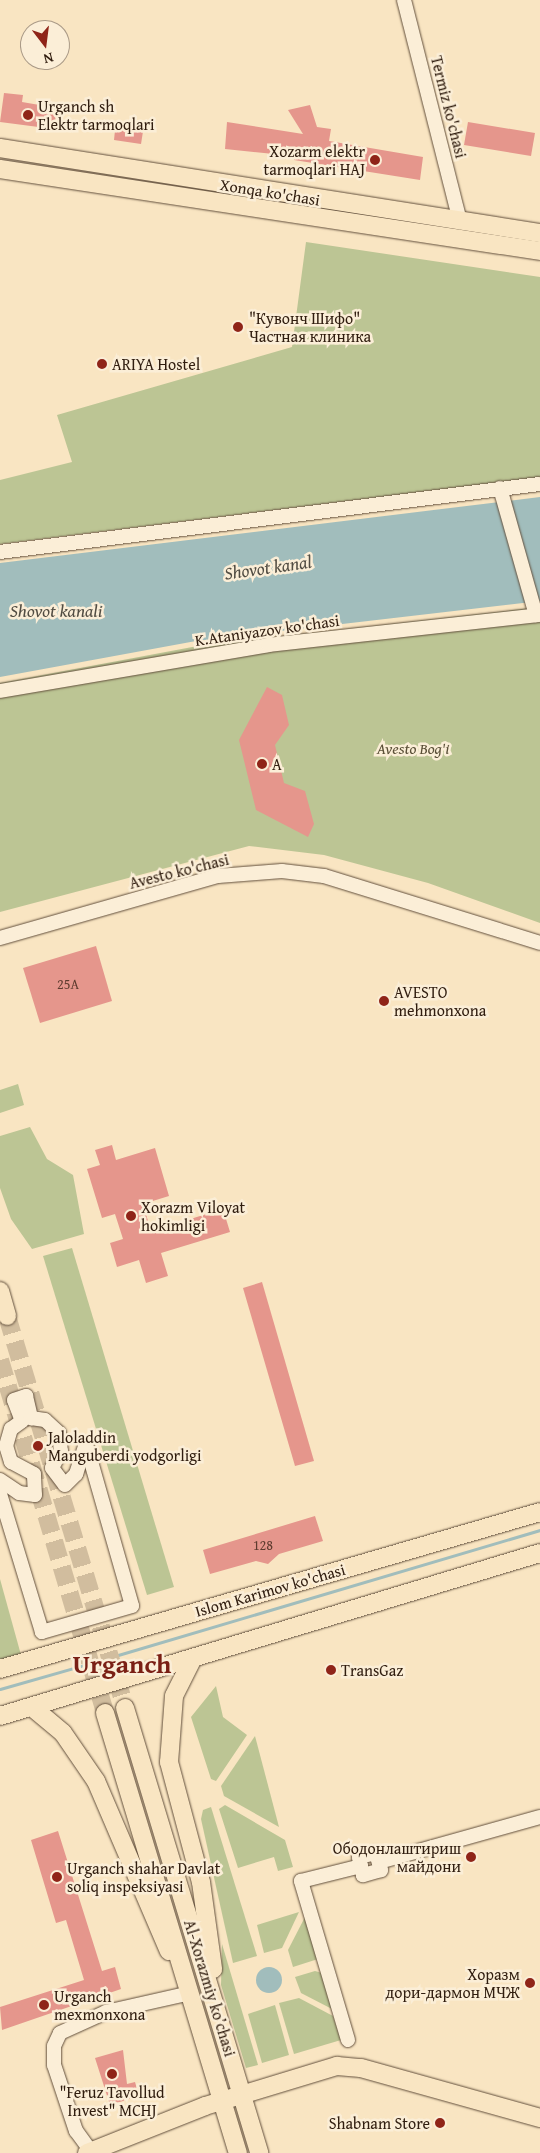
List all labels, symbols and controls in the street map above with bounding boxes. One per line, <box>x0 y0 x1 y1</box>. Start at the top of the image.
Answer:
north arrow <box>20 20 70 70</box>
text: N <box>42 48 56 69</box>
street label: Termiz ko'chasi <box>427 54 471 160</box>
place label: Urganch sh Elektr tarmoqlari <box>38 96 155 134</box>
marker: Urganch sh Elektr tarmoqlari <box>22 109 34 121</box>
place label: Xozarm elektr tarmoqlari HAJ <box>264 141 365 179</box>
marker: Xozarm elektr tarmoqlari HAJ <box>369 154 381 166</box>
street label: Xonqa ko'chasi <box>219 175 321 209</box>
place label: "Кувонч Шифо" Частная клиника <box>249 308 371 346</box>
marker: "Кувонч Шифо" Частная клиника <box>231 320 245 334</box>
place label: ARIYA Hostel <box>112 354 200 374</box>
marker: ARIYA Hostel <box>96 358 108 370</box>
water label: Shovot kanal <box>223 551 313 585</box>
water label: Shovot kanali <box>10 600 102 622</box>
street label: K.Ataniyazov ko'chasi <box>194 610 340 650</box>
park label: Avesto Bog'i <box>377 738 449 758</box>
place label: A <box>272 754 282 774</box>
marker: A <box>256 758 268 770</box>
street label: Avesto ko'chasi <box>127 849 231 893</box>
house number: 25A <box>57 976 79 992</box>
place label: AVESTO mehmonxona <box>394 982 486 1020</box>
marker: AVESTO mehmonxona <box>378 995 390 1007</box>
place label: Xorazm Viloyat hokimligi <box>141 1197 245 1235</box>
marker: Xorazm Viloyat hokimligi <box>125 1210 137 1222</box>
place label: Jaloladdin Manguberdi yodgorligi <box>48 1427 202 1465</box>
marker: Jaloladdin Manguberdi yodgorligi <box>32 1440 44 1452</box>
house number: 128 <box>253 1537 273 1553</box>
street label: Islom Karimov ko'chasi <box>193 1559 347 1621</box>
district label: Urganch <box>73 1648 171 1680</box>
place label: TransGaz <box>341 1660 403 1680</box>
marker: TransGaz <box>325 1664 337 1676</box>
place label: Ободонлаштириш майдони <box>333 1838 461 1876</box>
marker: Ободонлаштириш майдони <box>465 1851 477 1863</box>
place label: Urganch shahar Davlat soliq inspeksiyasi <box>67 1858 220 1896</box>
marker: Urganch shahar Davlat soliq inspeksiyasi <box>51 1871 63 1883</box>
street label: Al-Xorazmiy ko’chasi <box>180 1917 240 2059</box>
place label: Хоразм дори-дармон МЧЖ <box>386 1964 520 2002</box>
marker: Хоразм дори-дармон МЧЖ <box>524 1977 536 1989</box>
place label: Urganch mexmonxona <box>54 1986 145 2024</box>
marker: Urganch mexmonxona <box>38 1999 50 2011</box>
marker: "Feruz Tavollud Invest" MCHJ <box>106 2068 118 2080</box>
place label: "Feruz Tavollud Invest" MCHJ <box>59 2082 165 2120</box>
place label: Shabnam Store <box>329 2113 430 2133</box>
marker: Shabnam Store <box>434 2117 446 2129</box>

